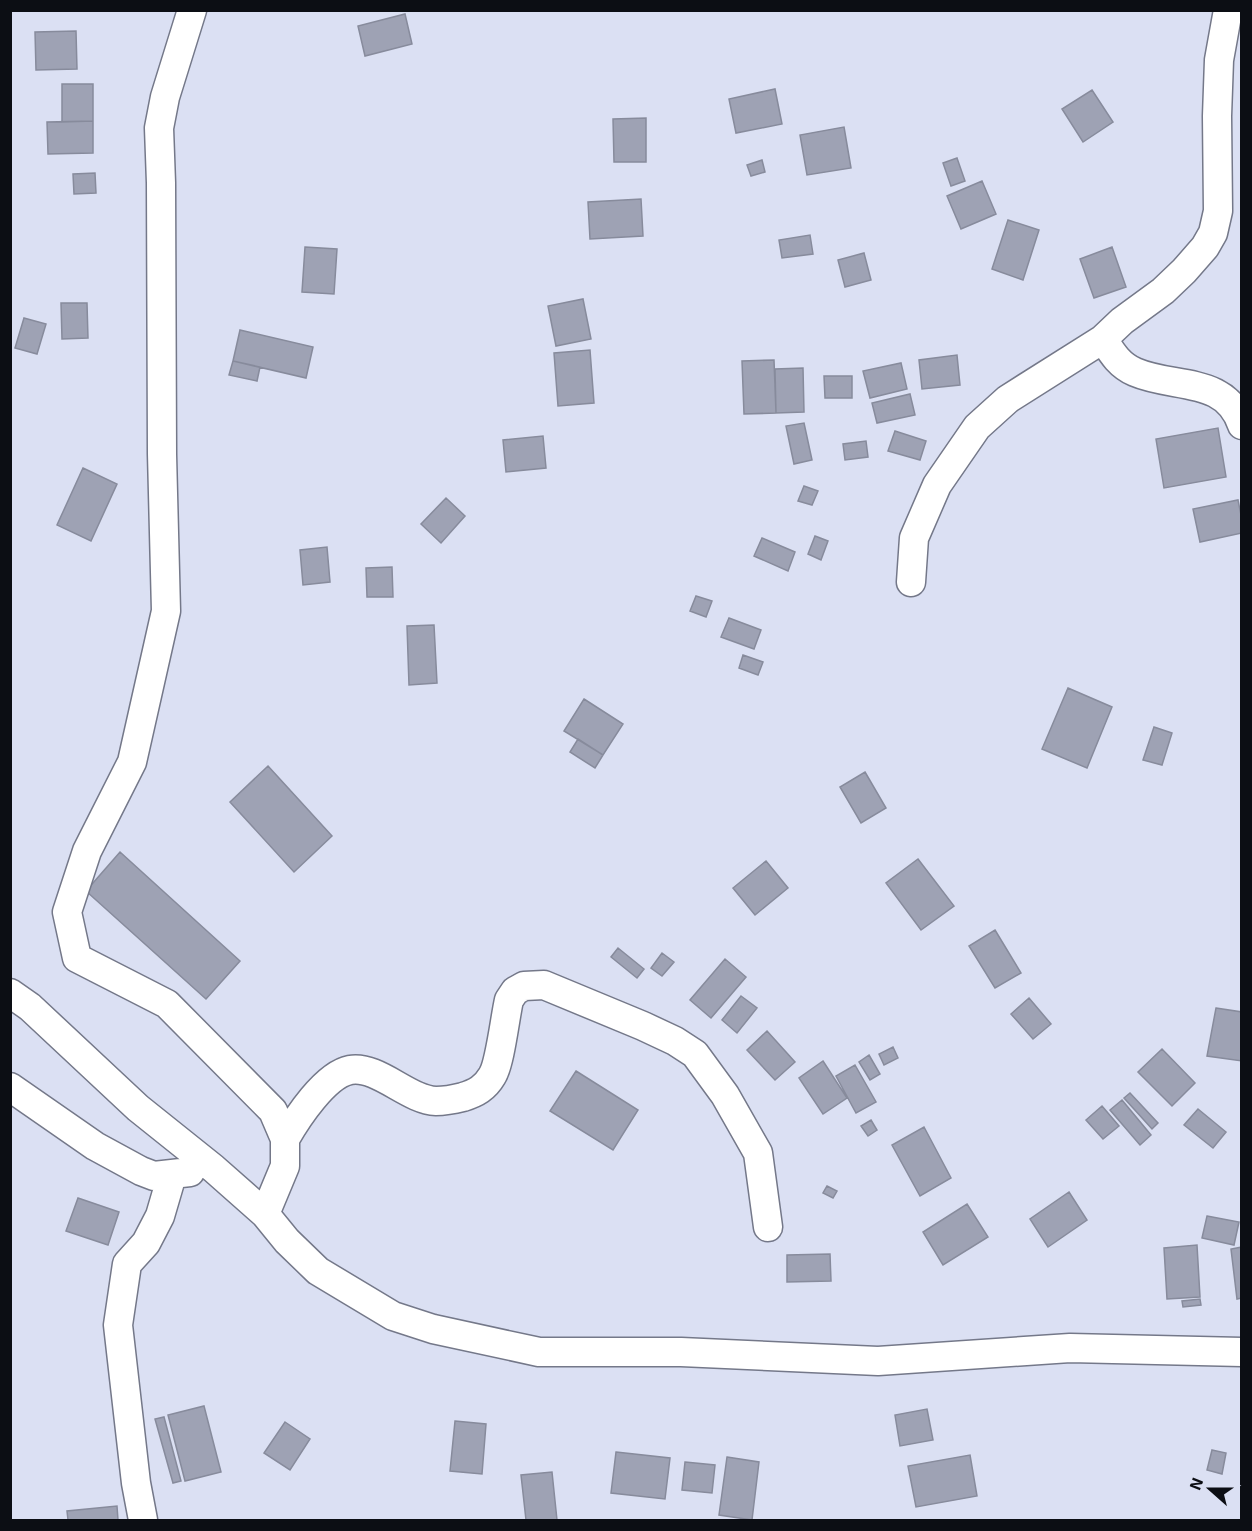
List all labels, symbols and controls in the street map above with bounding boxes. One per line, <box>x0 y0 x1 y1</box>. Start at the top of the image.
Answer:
north arrow <box>1180 1459 1240 1519</box>
text: N <box>1185 1475 1206 1492</box>

